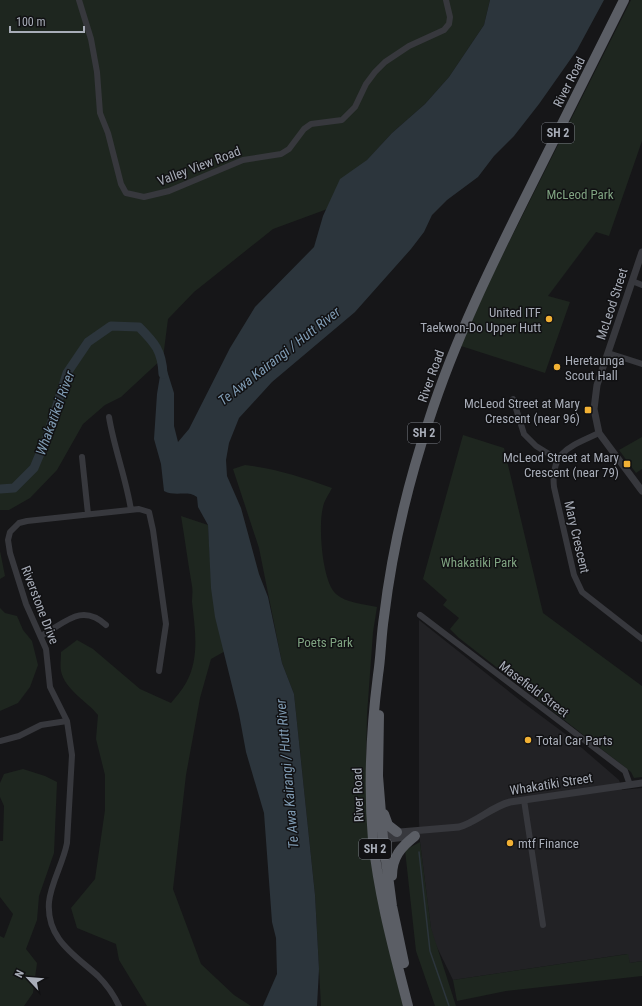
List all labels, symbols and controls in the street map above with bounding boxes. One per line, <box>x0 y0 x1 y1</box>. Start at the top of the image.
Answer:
scale bar <box>10 8 84 34</box>
text: 100 m <box>16 15 46 29</box>
street label: River Road <box>550 54 588 110</box>
road number: SH 2 <box>542 123 574 143</box>
street label: Valley View Road <box>155 143 243 189</box>
park label: McLeod Park <box>546 187 614 202</box>
street label: McLeod Street <box>593 266 631 342</box>
water label: Te Awa Kairangi / Hutt River <box>215 303 344 408</box>
place label: United ITF Taekwon-Do Upper Hutt <box>420 305 541 335</box>
marker: United ITF Taekwon-Do Upper Hutt <box>544 314 554 324</box>
street label: River Road <box>415 348 447 404</box>
place label: Heretaunga Scout Hall <box>565 353 624 383</box>
marker: Heretaunga Scout Hall <box>552 362 562 372</box>
water label: Whakatīkei River <box>32 368 78 457</box>
place label: McLeod Street at Mary Crescent (near 96) <box>464 396 581 426</box>
marker: McLeod Street at Mary Crescent (near 96) <box>583 405 593 415</box>
road number: SH 2 <box>408 423 440 443</box>
place label: McLeod Street at Mary Crescent (near 79) <box>503 450 620 480</box>
marker: McLeod Street at Mary Crescent (near 79) <box>622 459 632 469</box>
street label: Mary Crescent <box>561 499 593 575</box>
park label: Whakatiki Park <box>441 555 517 570</box>
street label: Riverstone Drive <box>18 564 62 646</box>
park label: Poets Park <box>297 635 353 650</box>
street label: Masefield Street <box>496 658 572 720</box>
water label: Te Awa Kairangi / Hutt River <box>272 698 302 849</box>
place label: Total Car Parts <box>536 733 613 748</box>
marker: Total Car Parts <box>523 735 533 745</box>
street label: River Road <box>350 767 366 823</box>
street label: Whakatiki Street <box>509 770 594 798</box>
place label: mtf Finance <box>518 836 579 851</box>
marker: mtf Finance <box>505 838 515 848</box>
road number: SH 2 <box>359 839 391 859</box>
north arrow <box>8 958 48 998</box>
text: N <box>12 968 27 980</box>

